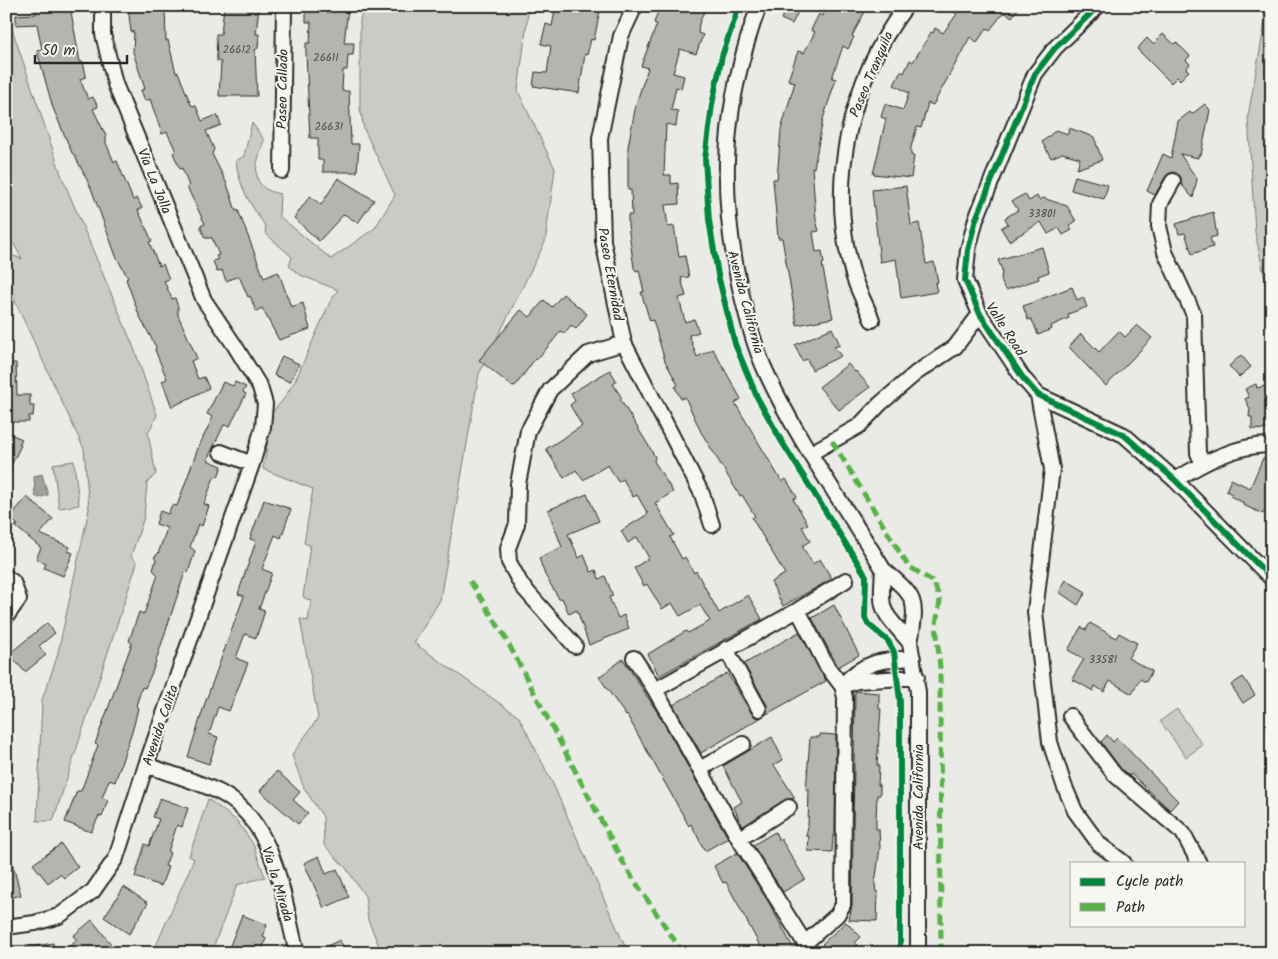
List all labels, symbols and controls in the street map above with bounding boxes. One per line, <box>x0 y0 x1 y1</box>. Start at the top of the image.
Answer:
street label: Paseo Tranquila <box>844 28 900 121</box>
scale bar <box>35 32 128 64</box>
text: 50 m <box>42 39 76 63</box>
house number: 26612 <box>223 41 251 59</box>
street label: Paseo Callado <box>271 49 295 129</box>
house number: 26611 <box>313 49 339 67</box>
house number: 26631 <box>315 118 343 136</box>
street label: Via La Jolla <box>131 145 177 218</box>
house number: 33801 <box>1028 205 1056 223</box>
street label: Paseo Eternidad <box>591 226 629 323</box>
street label: Avenida California <box>721 248 769 356</box>
street label: Valle Road <box>979 298 1032 362</box>
house number: 33581 <box>1089 651 1117 669</box>
street label: Avenida Calita <box>137 682 185 769</box>
street label: Avenida California <box>908 744 930 850</box>
street label: Via la Mirada <box>255 844 299 925</box>
legend <box>1070 862 1246 926</box>
text: Cycle path <box>1116 870 1183 894</box>
text: Path <box>1116 896 1145 920</box>

